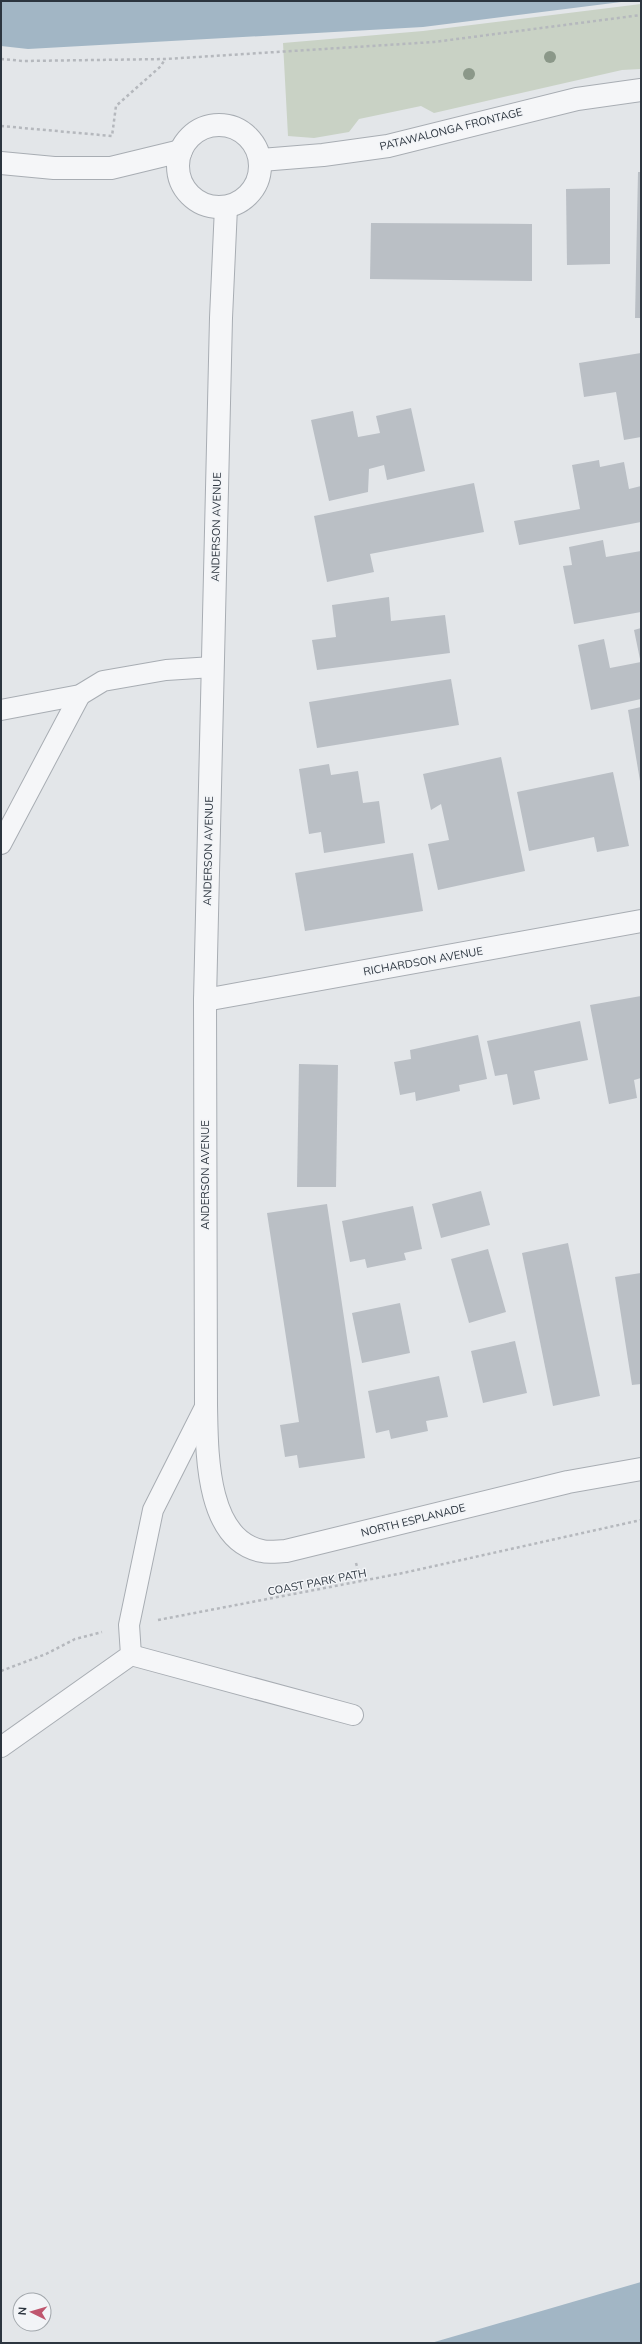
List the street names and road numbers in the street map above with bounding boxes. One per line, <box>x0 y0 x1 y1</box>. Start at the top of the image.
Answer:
street label: PATAWALONGA FRONTAGE <box>378 104 524 154</box>
street label: ANDERSON AVENUE <box>208 472 224 582</box>
street label: ANDERSON AVENUE <box>200 796 216 906</box>
street label: RICHARDSON AVENUE <box>362 944 484 978</box>
street label: ANDERSON AVENUE <box>198 1120 212 1230</box>
street label: NORTH ESPLANADE <box>359 1500 467 1540</box>
street label: COAST PARK PATH <box>266 1566 368 1598</box>

